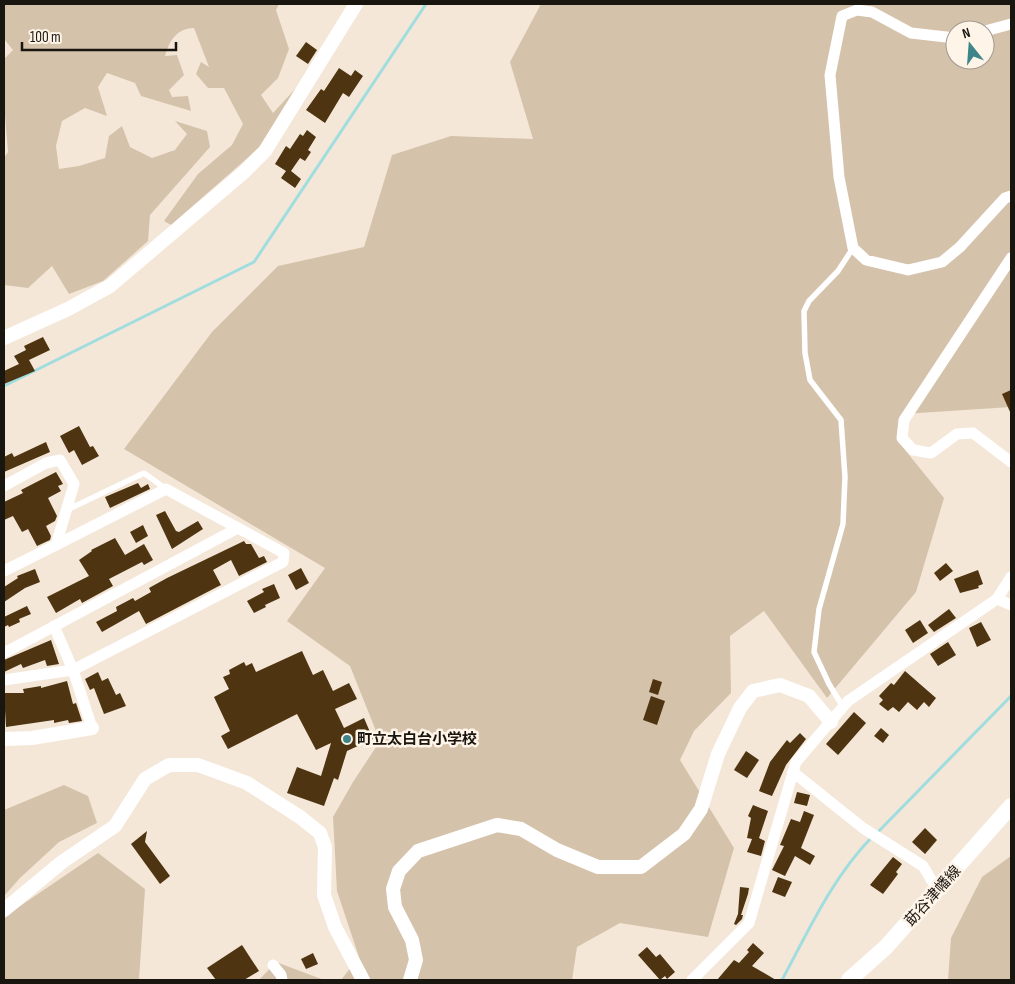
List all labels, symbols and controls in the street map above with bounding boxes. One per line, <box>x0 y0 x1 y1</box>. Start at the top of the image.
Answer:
scale bar <box>22 20 176 52</box>
north arrow <box>945 20 995 70</box>
text: N <box>960 24 972 42</box>
text: 100 m <box>30 28 61 47</box>
place label: 町立太白台小学校 <box>357 730 477 749</box>
marker: 町立太白台小学校 <box>341 733 353 745</box>
street label: 莇谷津幡線 <box>901 862 965 930</box>

